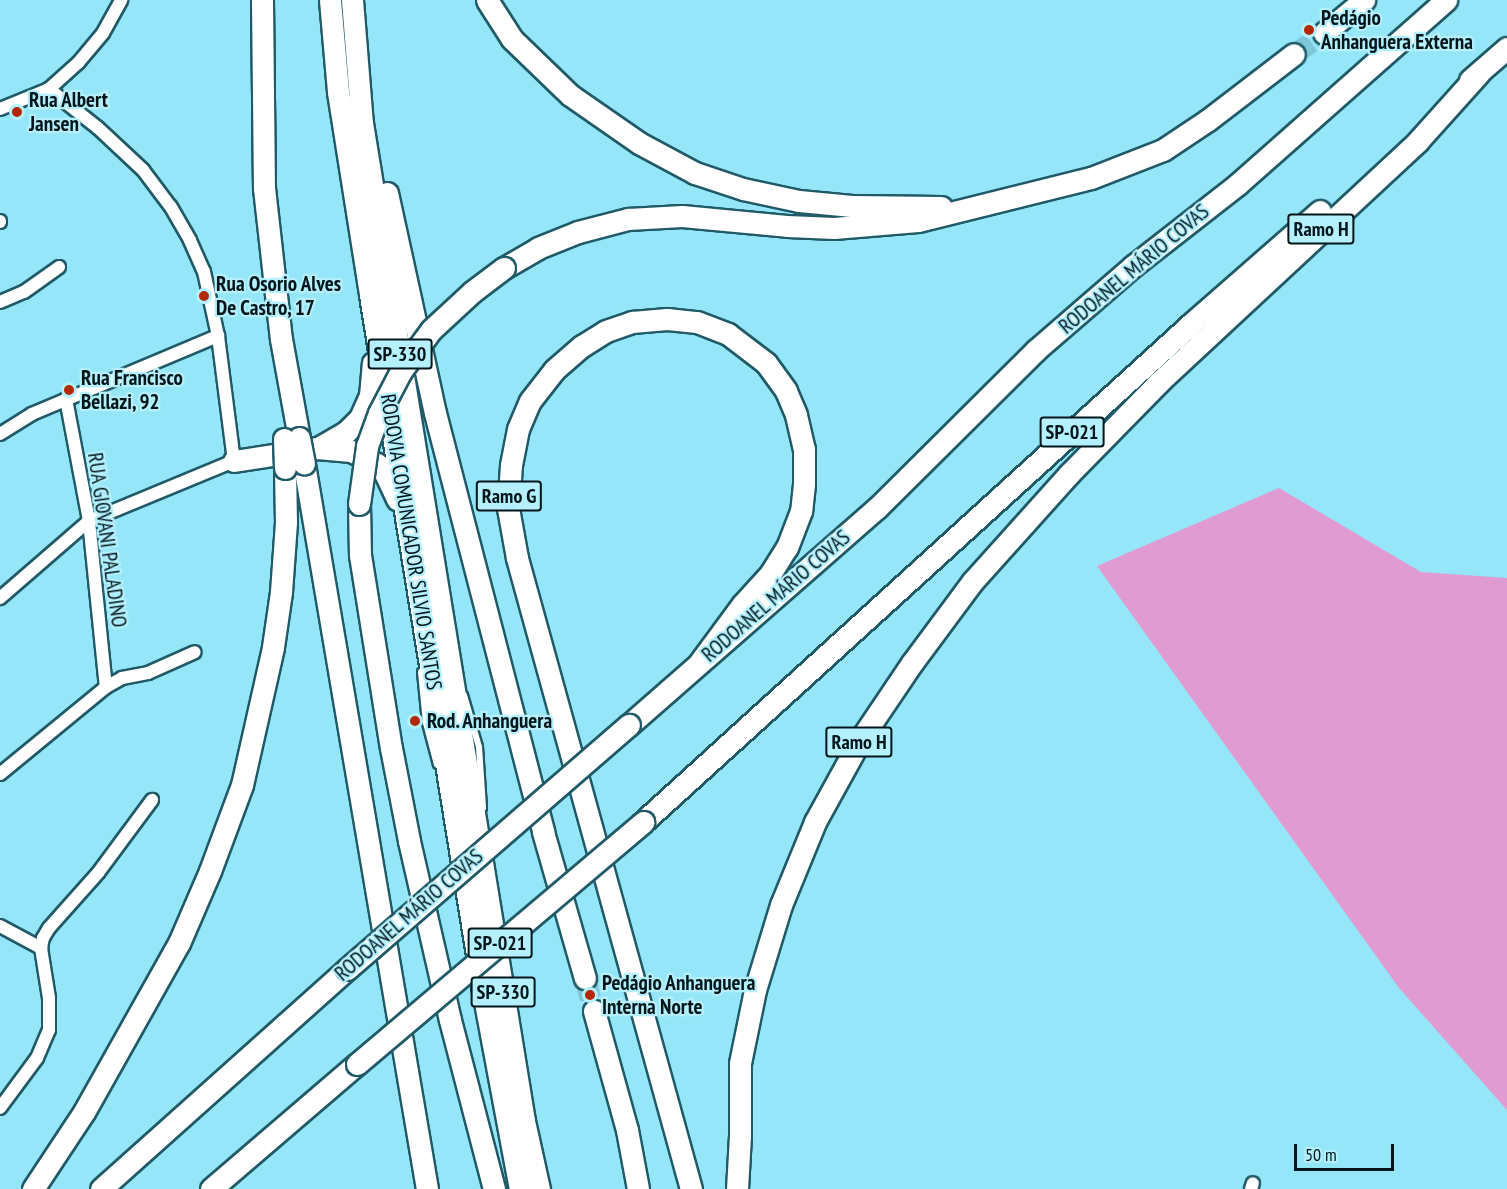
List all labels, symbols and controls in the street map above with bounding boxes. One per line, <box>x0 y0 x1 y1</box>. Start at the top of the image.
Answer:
place label: Pedágio Anhanguera Externa <box>1321 5 1473 55</box>
marker: Pedágio Anhanguera Externa <box>1302 23 1316 37</box>
place label: Rua Albert Jansen <box>29 87 109 137</box>
marker: Rua Albert Jansen <box>10 105 24 119</box>
street label: RODOANEL MÁRIO COVAS <box>1054 199 1214 339</box>
road number: Ramo H <box>1286 212 1356 246</box>
place label: Rua Osorio Alves De Castro, 17 <box>216 271 342 321</box>
marker: Rua Osorio Alves De Castro, 17 <box>197 289 211 303</box>
road number: SP-330 <box>367 337 433 371</box>
place label: Rua Francisco Bellazi, 92 <box>81 365 183 415</box>
marker: Rua Francisco Bellazi, 92 <box>62 383 76 397</box>
street label: RODOVIA COMUNICADOR SILVIO SANTOS <box>375 392 447 692</box>
road number: SP-021 <box>1039 415 1105 449</box>
street label: RUA GIOVANI PALADINO <box>82 451 132 629</box>
road number: Ramo G <box>474 479 544 513</box>
street label: RODOANEL MÁRIO COVAS <box>696 525 856 667</box>
place label: Rod. Anhanguera <box>427 708 554 734</box>
marker: Rod. Anhanguera <box>408 714 422 728</box>
road number: Ramo H <box>824 725 894 759</box>
street label: RODOANEL MÁRIO COVAS <box>329 844 489 986</box>
road number: SP-021 <box>467 926 533 960</box>
place label: Pedágio Anhanguera Interna Norte <box>602 970 756 1020</box>
road number: SP-330 <box>470 975 536 1009</box>
marker: Pedágio Anhanguera Interna Norte <box>583 988 597 1002</box>
scale bar <box>1297 1132 1398 1170</box>
text: 50 m <box>1305 1143 1337 1166</box>

